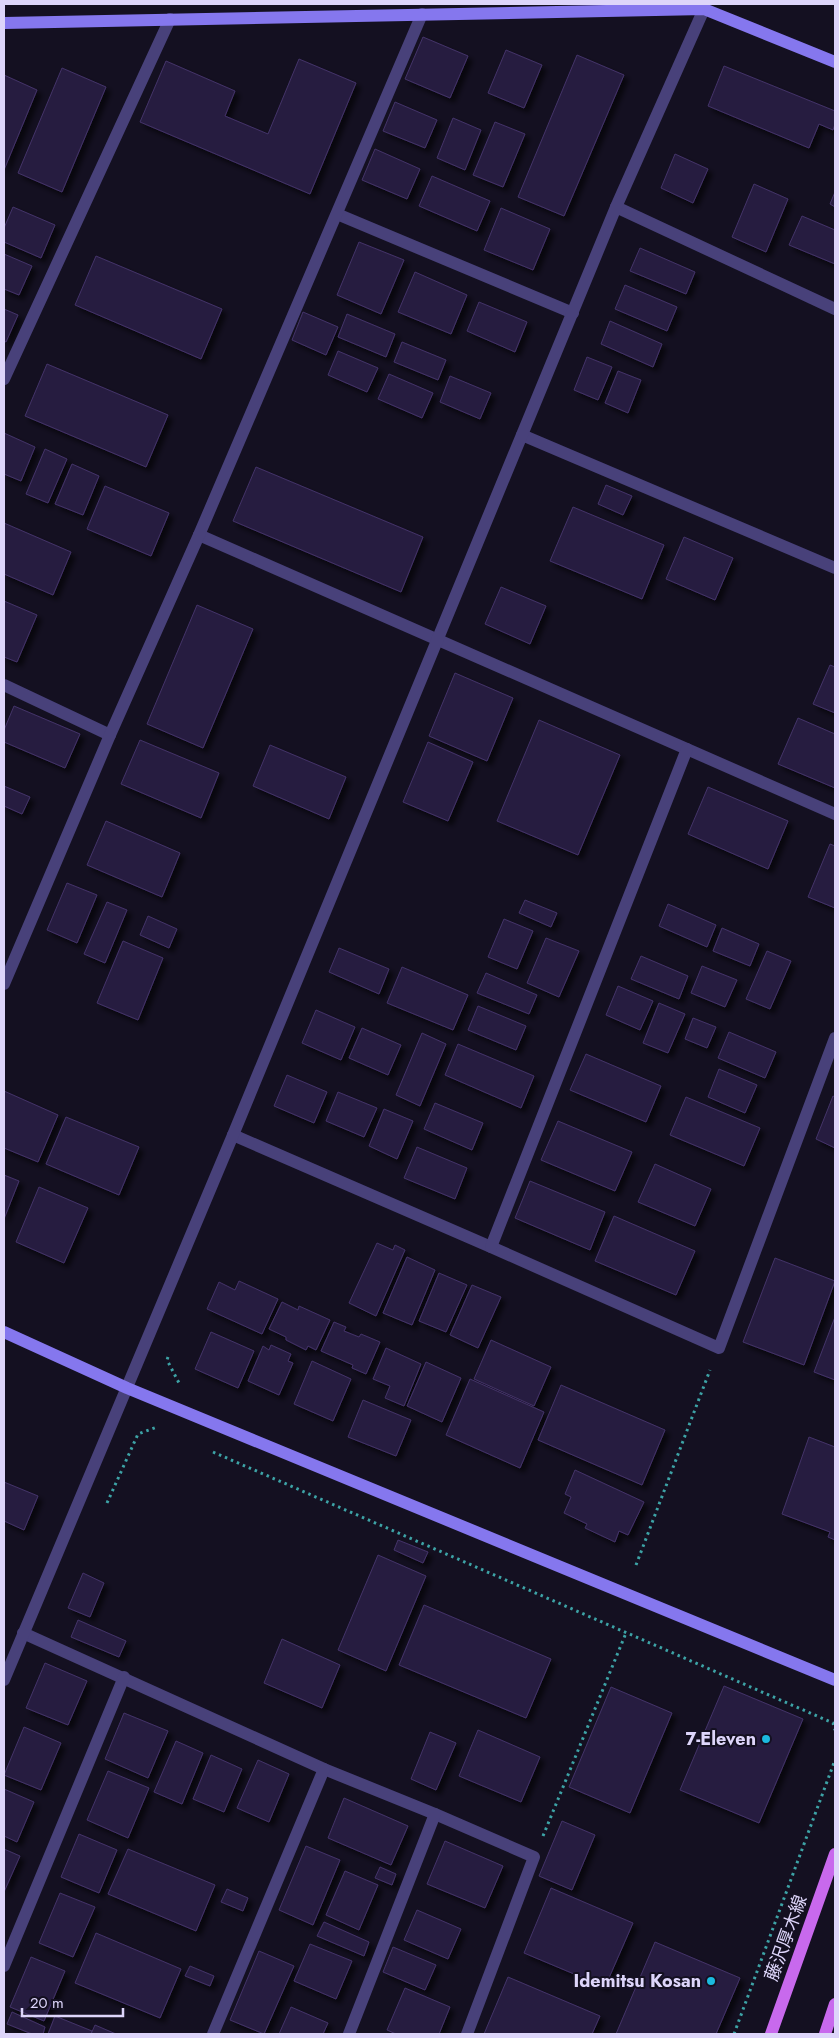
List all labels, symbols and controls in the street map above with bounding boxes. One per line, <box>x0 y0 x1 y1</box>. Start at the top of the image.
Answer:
place label: 7-Eleven <box>686 1726 756 1752</box>
marker: 7-Eleven <box>760 1733 772 1745</box>
street label: 藤沢厚木線 <box>758 1891 814 1985</box>
place label: Idemitsu Kosan <box>573 1968 701 1994</box>
marker: Idemitsu Kosan <box>705 1975 717 1987</box>
scale bar <box>22 1986 124 2018</box>
text: 20 m <box>30 1992 64 2014</box>

